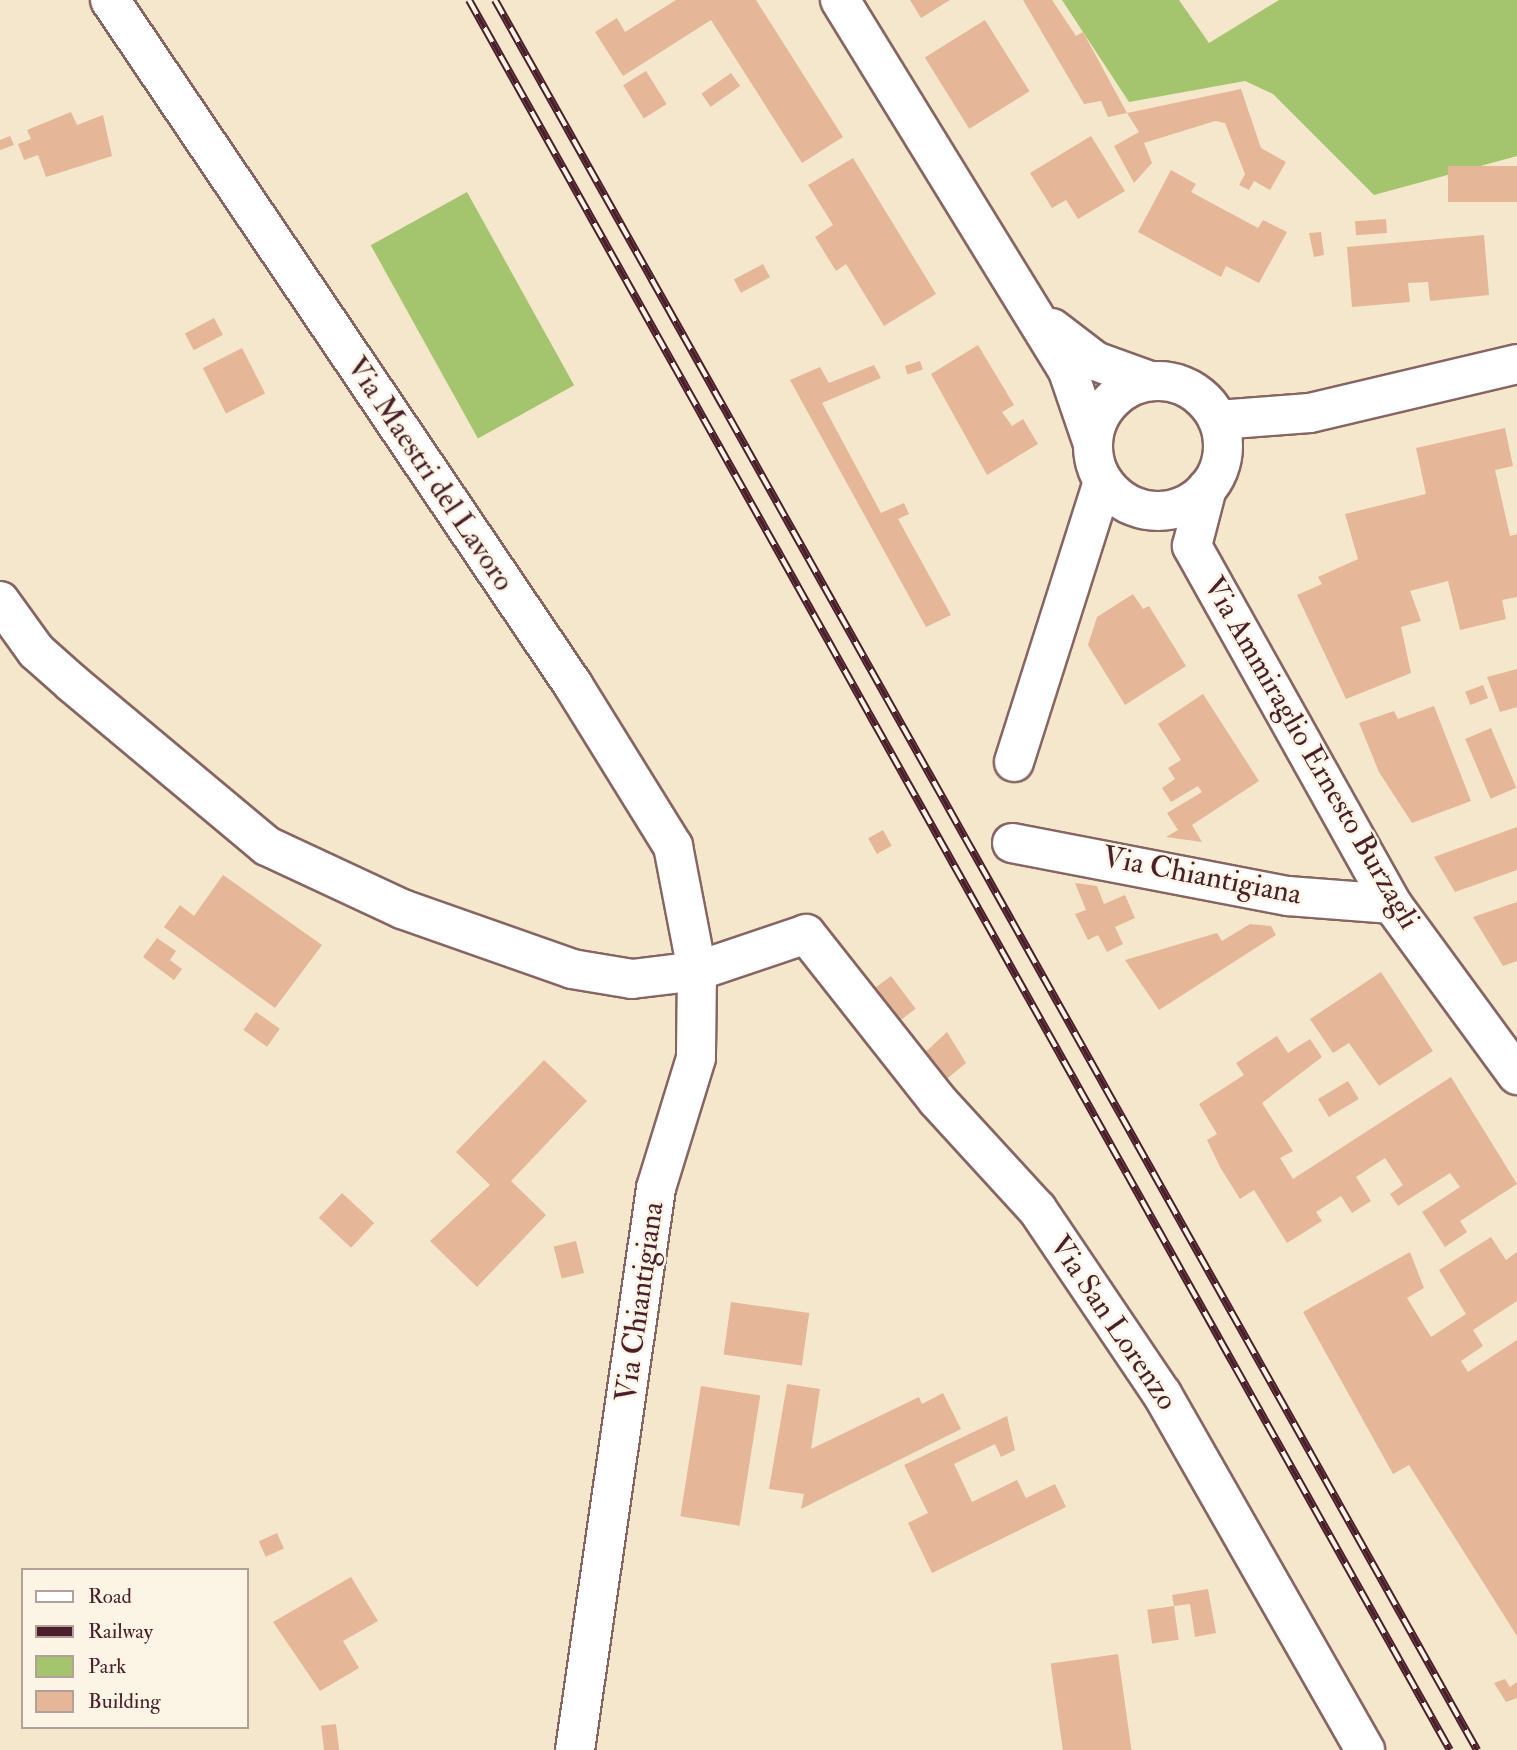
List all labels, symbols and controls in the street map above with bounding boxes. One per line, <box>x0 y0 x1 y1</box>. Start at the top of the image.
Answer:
street label: Via Maestri del Lavoro <box>338 350 522 598</box>
street label: Via Ammiraglio Ernesto Burzagli <box>1195 570 1427 936</box>
street label: Via Chiantigiana <box>1100 839 1304 913</box>
street label: Via Chiantigiana <box>608 1200 672 1404</box>
street label: Via San Lorenzo <box>1041 1229 1185 1417</box>
legend <box>21 1568 248 1729</box>
text: Road <box>88 1583 132 1610</box>
text: Railway <box>88 1618 153 1645</box>
text: Park <box>88 1653 126 1680</box>
text: Building <box>88 1688 161 1715</box>

